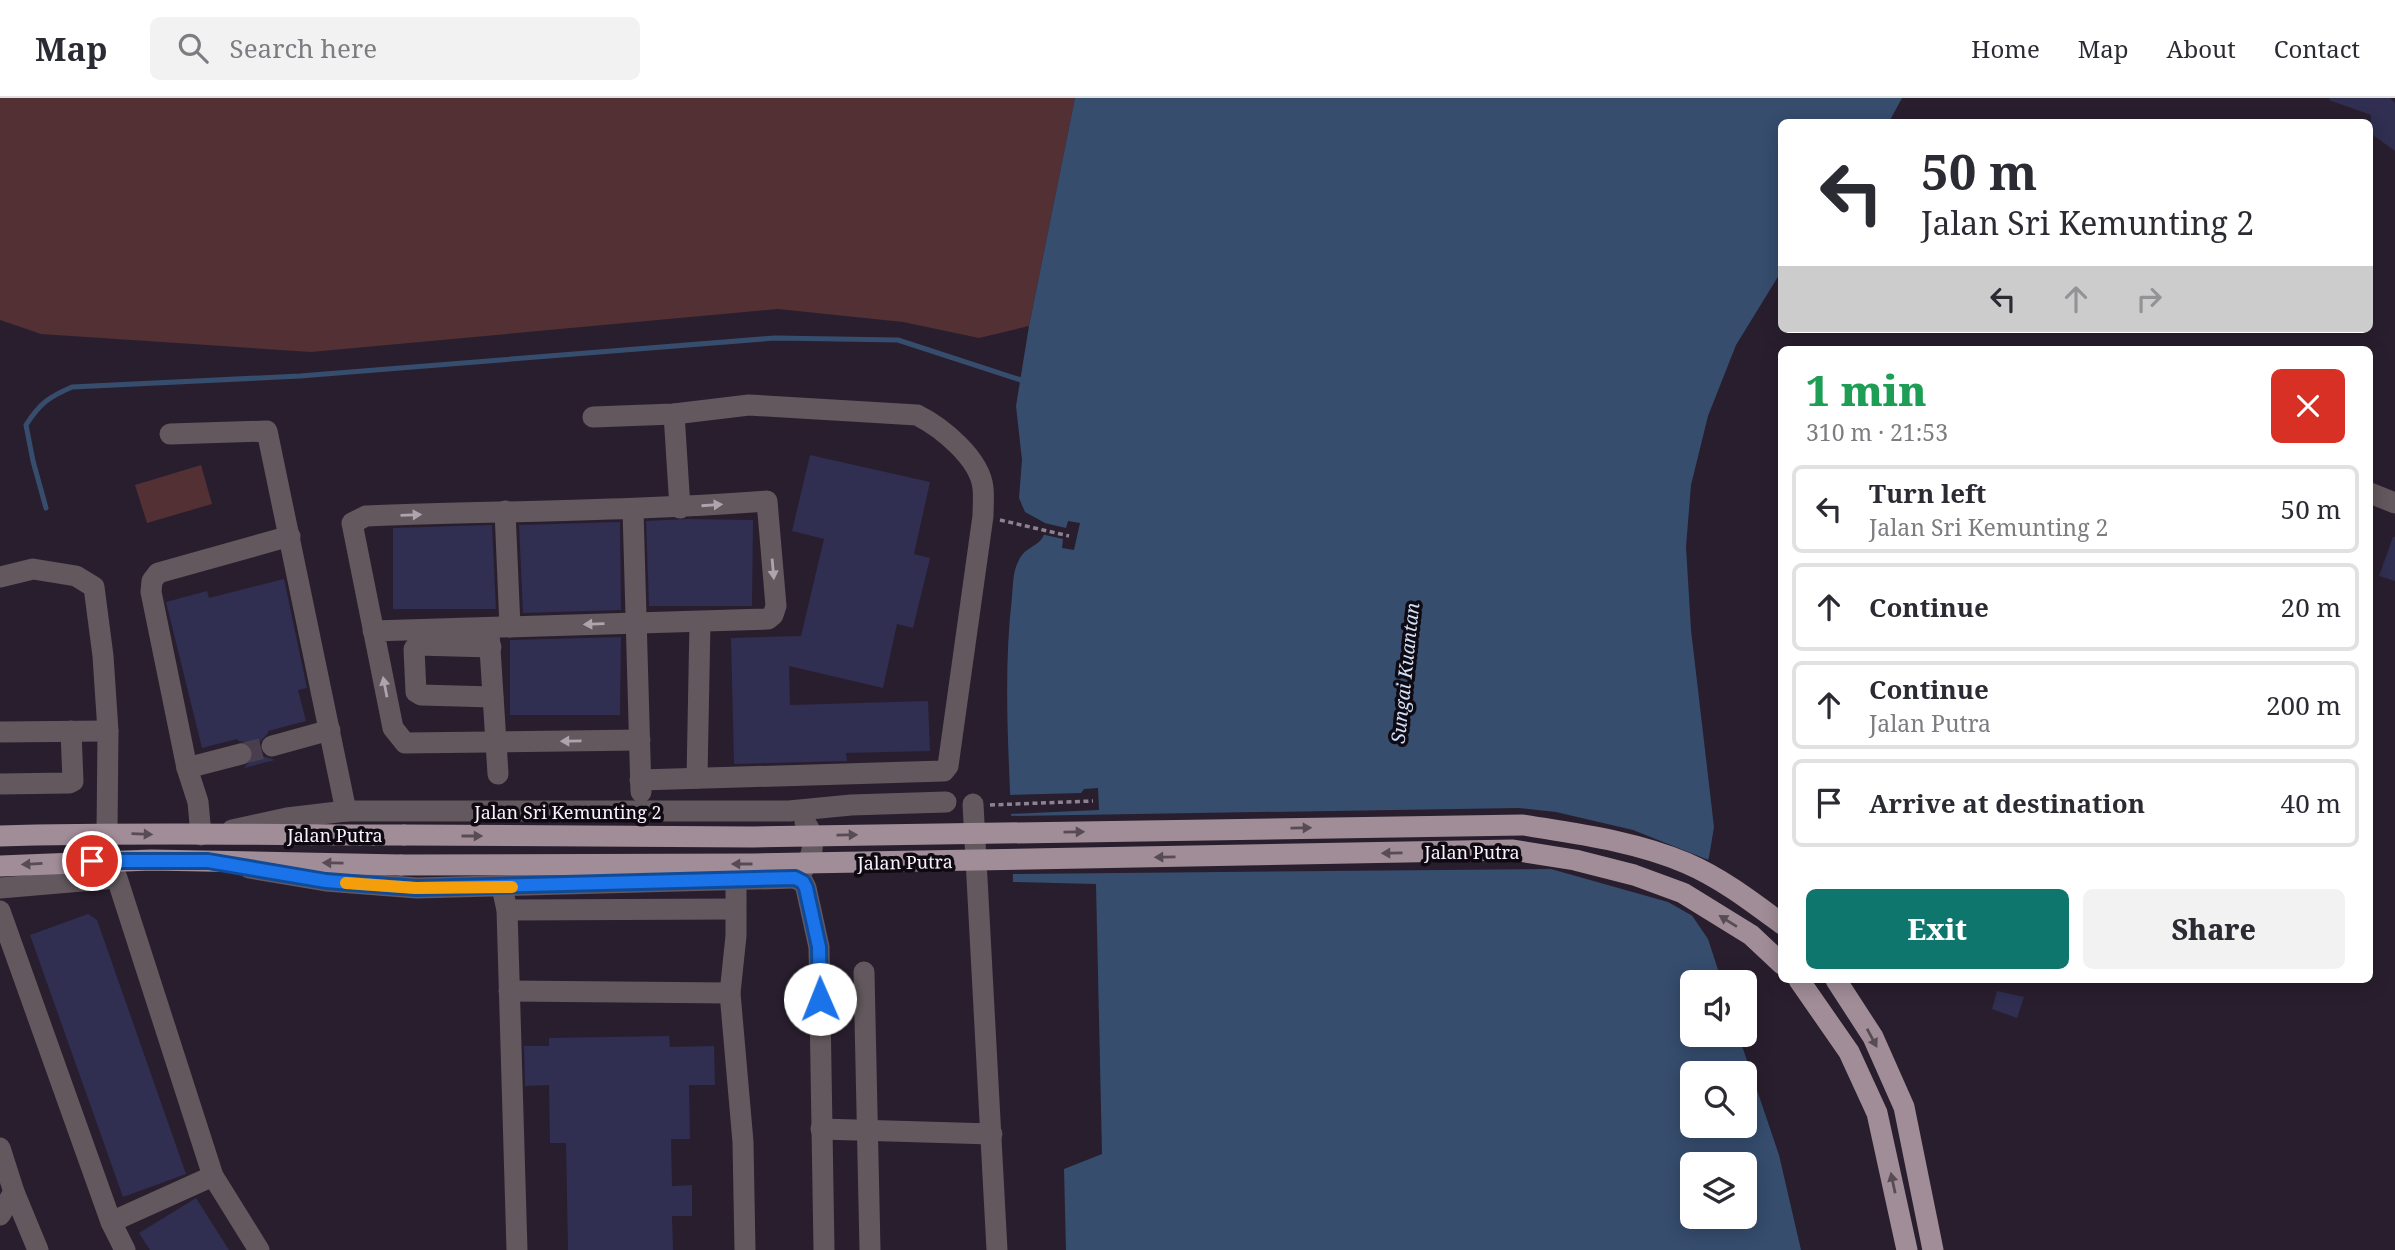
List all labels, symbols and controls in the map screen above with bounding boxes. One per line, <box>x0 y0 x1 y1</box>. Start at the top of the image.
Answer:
search box <box>150 17 640 80</box>
text: Map <box>35 26 108 71</box>
icon: search <box>174 29 212 67</box>
text: Search here <box>230 30 377 66</box>
text: Home <box>1971 32 2040 65</box>
text: Map <box>2078 32 2129 65</box>
text: About <box>2167 32 2236 65</box>
text: Contact <box>2274 32 2360 65</box>
text: 50 m <box>1921 138 2037 204</box>
icon: left <box>1806 147 1897 238</box>
text: Jalan Sri Kemunting 2 <box>1921 201 2254 244</box>
icon: left <box>1984 280 2022 318</box>
icon: ahead <box>2057 280 2095 318</box>
icon: right <box>2130 280 2168 318</box>
text: 1 min <box>1806 361 1927 418</box>
button: close <box>2271 369 2345 443</box>
text: 310 m · 21:53 <box>1806 416 1948 448</box>
text: Turn left <box>1869 475 1986 511</box>
icon: left <box>1810 490 1848 528</box>
text: 50 m <box>2281 491 2341 527</box>
one-way arrow <box>701 499 723 510</box>
one-way arrow <box>400 509 422 520</box>
text: Jalan Sri Kemunting 2 <box>1869 511 2108 543</box>
one-way arrow <box>768 559 779 581</box>
icon: ahead <box>1810 588 1848 626</box>
text: Continue <box>1869 589 1989 625</box>
text: 20 m <box>2281 589 2341 625</box>
water label: Sungai Kuantan <box>1385 601 1425 745</box>
one-way arrow <box>583 619 605 630</box>
text: Continue <box>1869 671 1989 707</box>
one-way arrow <box>379 676 390 698</box>
icon: ahead <box>1810 686 1848 724</box>
text: 200 m <box>2266 687 2341 723</box>
text: Jalan Putra <box>1869 707 1991 739</box>
one-way arrow <box>560 735 582 747</box>
icon: arrive <box>1810 784 1848 822</box>
text: Arrive at destination <box>1869 785 2145 821</box>
text: 40 m <box>2281 785 2341 821</box>
street label: Jalan Sri Kemunting 2 <box>473 800 662 824</box>
one-way arrow <box>1291 822 1313 833</box>
street label: Jalan Putra <box>286 823 383 847</box>
one-way arrow <box>1063 826 1085 838</box>
one-way arrow <box>131 828 153 839</box>
one-way arrow <box>461 830 483 842</box>
one-way arrow <box>836 830 858 841</box>
pin <box>62 831 122 891</box>
street label: Jalan Putra <box>1423 840 1520 864</box>
icon: arrive <box>73 842 111 880</box>
one-way arrow <box>1381 847 1403 858</box>
street label: Jalan Putra <box>856 849 953 875</box>
one-way arrow <box>1154 851 1176 863</box>
one-way arrow <box>322 858 344 869</box>
one-way arrow <box>730 858 752 870</box>
one-way arrow <box>21 859 43 870</box>
button: Exit <box>1806 889 2069 969</box>
button: Share <box>2083 889 2345 969</box>
one-way arrow <box>1719 915 1738 928</box>
position arrow <box>783 962 857 1036</box>
map controls <box>1680 970 1757 1229</box>
button: sound <box>1680 970 1757 1047</box>
one-way arrow <box>1866 1028 1878 1048</box>
button: search <box>1680 1061 1757 1138</box>
button: layers <box>1680 1152 1757 1229</box>
one-way arrow <box>1887 1172 1898 1194</box>

